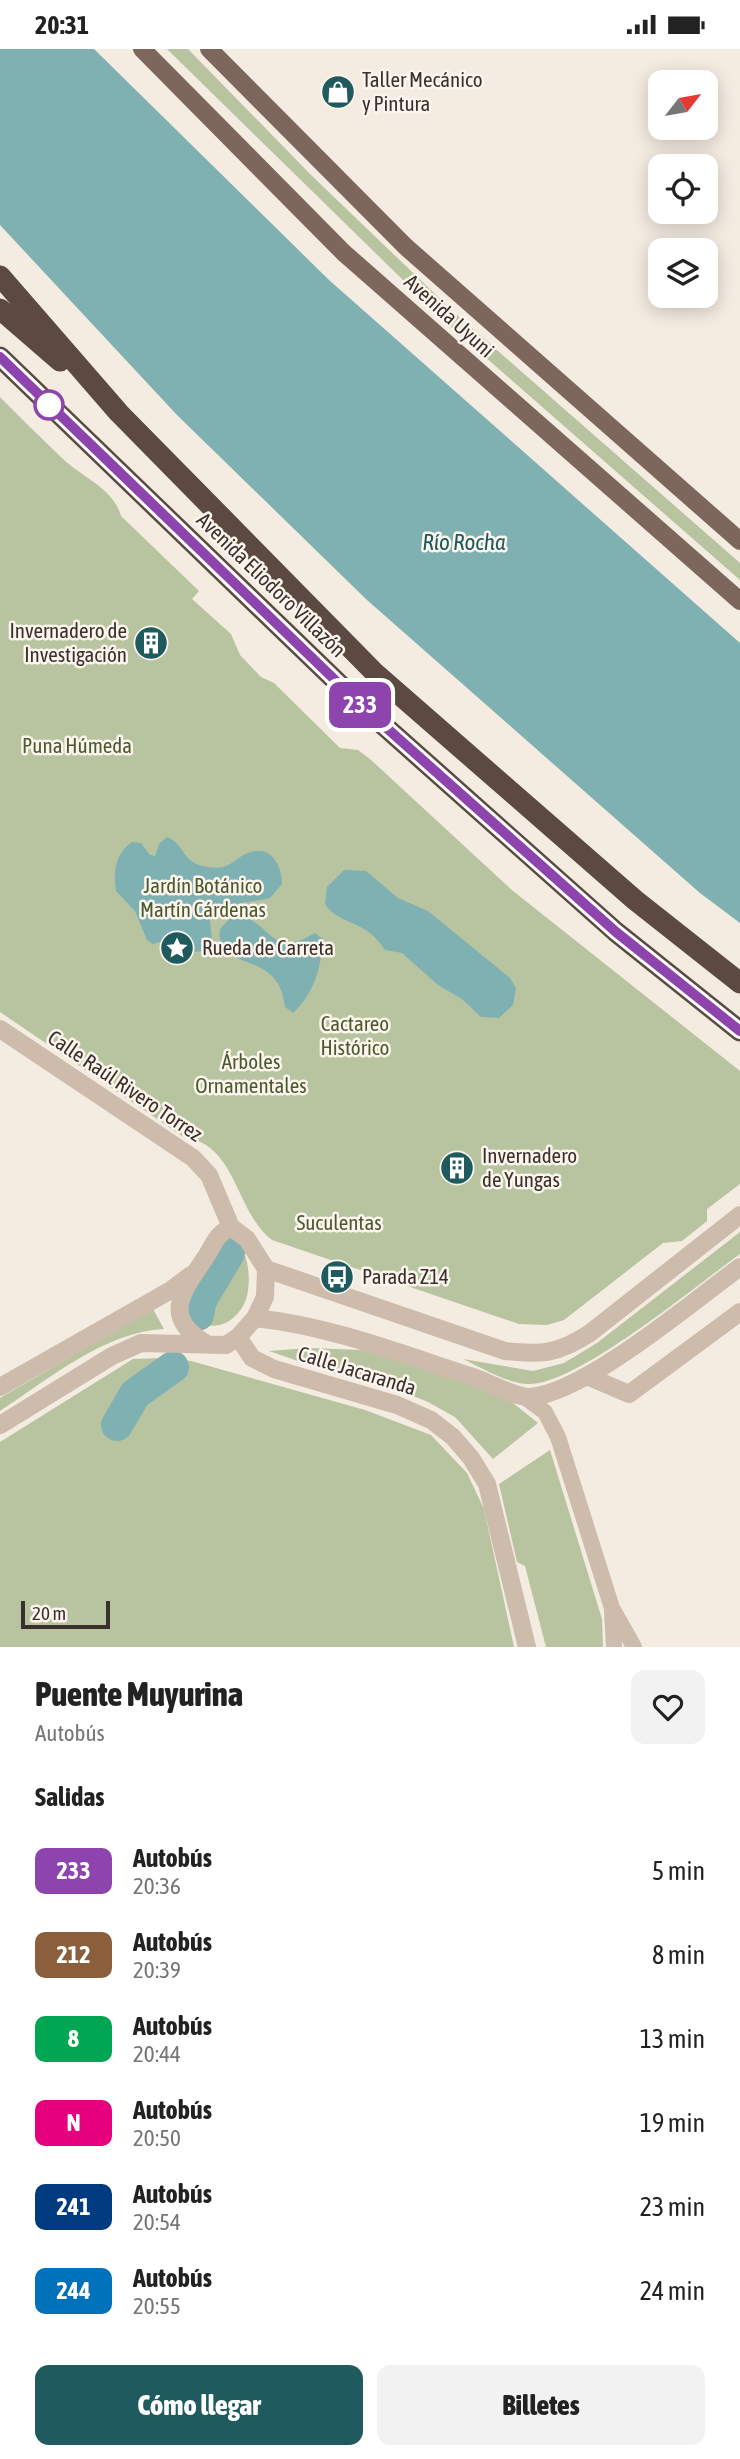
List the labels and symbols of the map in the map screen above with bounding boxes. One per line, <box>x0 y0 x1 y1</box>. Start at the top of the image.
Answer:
place label: Taller Mecánico y Pintura <box>362 67 483 115</box>
north arrow <box>648 70 718 140</box>
shop icon: Taller Mecánico y Pintura <box>319 73 357 111</box>
street label: Avenida Uyuni <box>400 269 499 362</box>
unlabelled marker <box>34 390 64 420</box>
street label: Avenida Eliodoro Villazón <box>192 507 351 661</box>
water label: Río Rocha <box>422 529 506 555</box>
place label: Invernadero de Investigación <box>9 618 127 666</box>
building icon: Invernadero de Investigación <box>132 624 170 662</box>
line badge: 233 <box>320 682 400 728</box>
park label: Puna Húmeda <box>22 733 132 757</box>
park label: Jardín Botánico Martín Cárdenas <box>140 873 266 921</box>
place icon: Rueda de Carreta <box>158 929 196 967</box>
place label: Rueda de Carreta <box>202 935 334 959</box>
park label: Cactareo Histórico <box>321 1011 389 1059</box>
street label: Calle Raúl Rivero Torrez <box>44 1025 208 1146</box>
park label: Árboles Ornamentales <box>195 1049 307 1097</box>
place label: Invernadero de Yungas <box>482 1143 577 1191</box>
building icon: Invernadero de Yungas <box>438 1149 476 1187</box>
park label: Suculentas <box>296 1210 382 1234</box>
bus stop icon: Parada Z14 <box>318 1258 356 1296</box>
place label: Parada Z14 <box>362 1264 449 1288</box>
street label: Calle Jacaranda <box>295 1341 419 1399</box>
scale bar <box>21 1598 110 1630</box>

